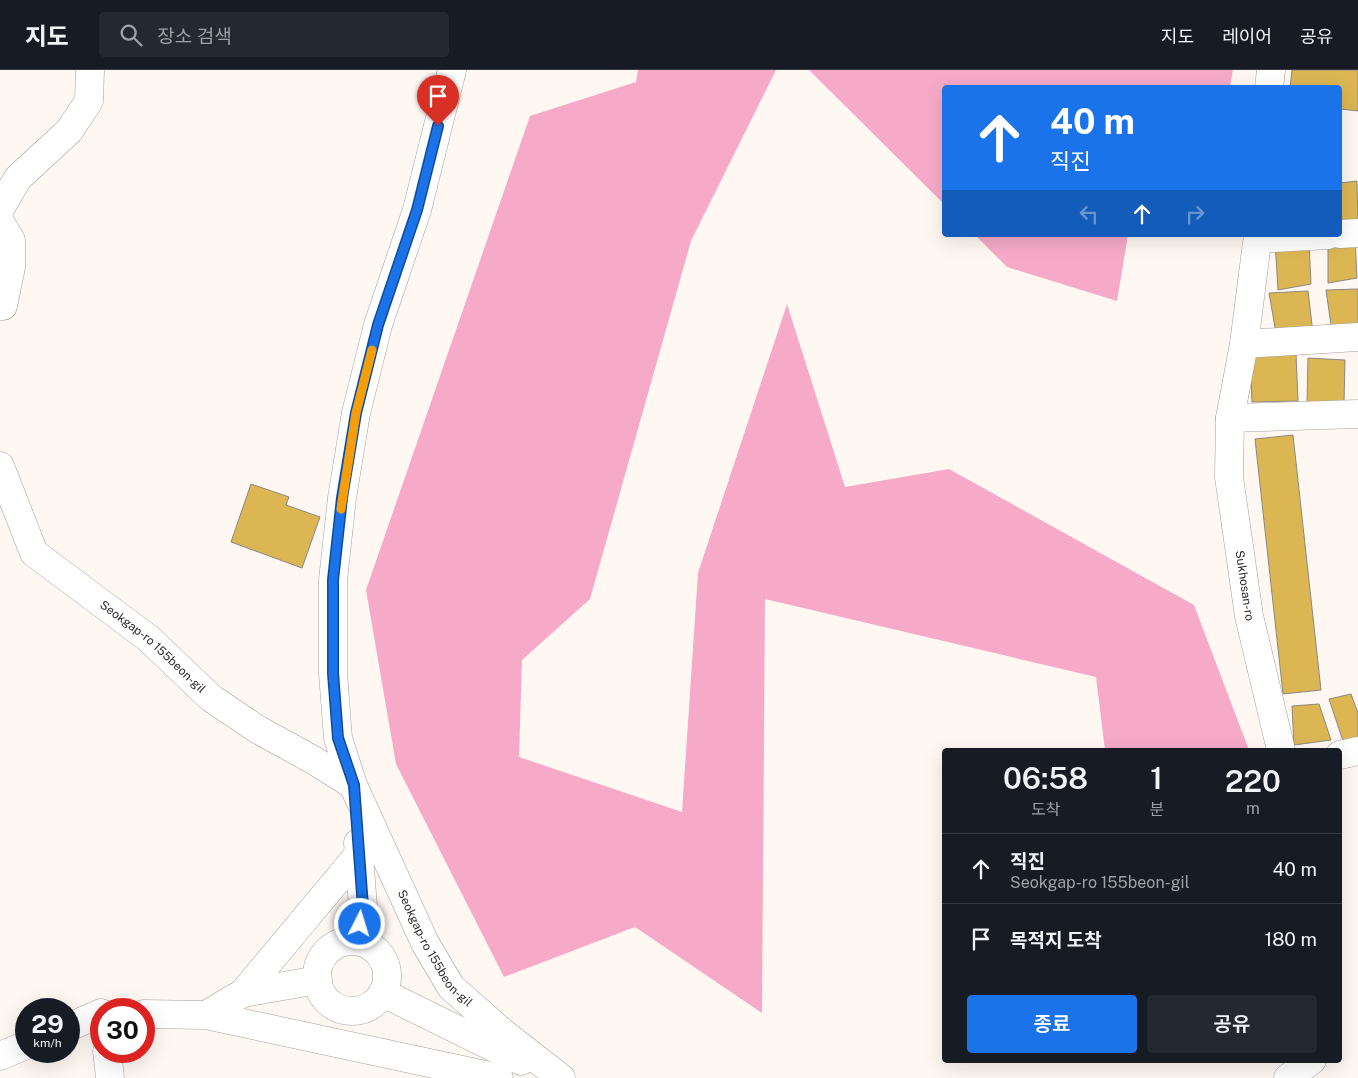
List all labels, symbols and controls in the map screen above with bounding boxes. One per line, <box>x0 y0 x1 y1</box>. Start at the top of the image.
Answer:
search box <box>99 12 449 57</box>
icon: search <box>117 21 145 49</box>
text: 지도 <box>25 22 69 50</box>
text: 장소 검색 <box>157 25 232 47</box>
text: 지도 <box>1161 26 1194 47</box>
text: 레이어 <box>1222 26 1272 47</box>
text: 공유 <box>1300 26 1333 47</box>
pin <box>417 75 459 126</box>
icon: arrive <box>424 82 452 110</box>
text: 40 m <box>1050 101 1135 142</box>
icon: ahead <box>967 105 1032 170</box>
text: 직진 <box>1050 148 1090 174</box>
icon: left <box>1075 200 1103 228</box>
icon: ahead <box>1128 200 1156 228</box>
icon: right <box>1181 200 1209 228</box>
street label: Sukhosan-ro <box>1233 549 1257 623</box>
street label: Seokgap-ro 155beon-gil <box>97 598 209 696</box>
text: 06:58 <box>1003 760 1088 796</box>
text: 1 <box>1150 760 1163 796</box>
text: 220 <box>1225 763 1281 799</box>
text: m <box>1246 799 1260 818</box>
text: 도착 <box>1031 800 1060 819</box>
text: 분 <box>1149 800 1164 819</box>
text: 직진 <box>1010 850 1045 872</box>
icon: ahead <box>967 855 995 883</box>
text: 40 m <box>1272 858 1317 880</box>
text: Seokgap-ro 155beon-gil <box>1010 873 1190 892</box>
street label: Seokgap-ro 155beon-gil <box>395 888 475 1010</box>
position arrow <box>333 897 385 949</box>
icon: arrive <box>967 925 995 953</box>
text: 180 m <box>1264 928 1317 950</box>
text: 목적지 도착 <box>1010 929 1102 951</box>
button: 종료 <box>967 995 1137 1053</box>
button: 공유 <box>1147 995 1317 1053</box>
speed limit sign: 30 <box>90 998 155 1063</box>
text: 29 <box>31 1009 64 1039</box>
text: km/h <box>33 1036 62 1050</box>

